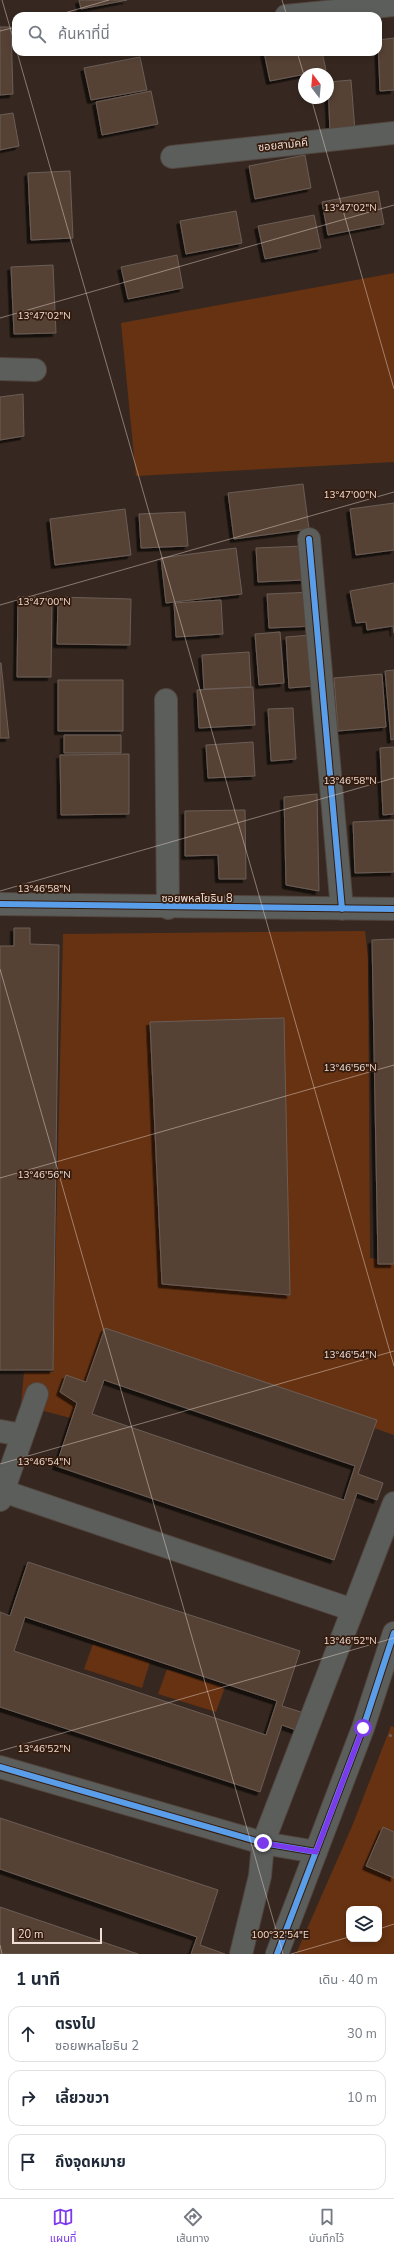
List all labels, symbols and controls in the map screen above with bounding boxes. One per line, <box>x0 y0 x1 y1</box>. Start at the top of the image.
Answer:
search box <box>12 12 382 56</box>
icon: search <box>26 23 48 45</box>
text: ค้นหาที่นี่ <box>58 24 110 44</box>
north arrow <box>298 68 334 104</box>
street label: ซอยสามัคคี <box>257 135 309 155</box>
text: 13°47'02"N <box>323 201 377 215</box>
text: 13°47'02"N <box>17 309 71 323</box>
text: 13°47'00"N <box>323 488 377 502</box>
text: 13°47'00"N <box>17 595 71 609</box>
text: 13°46'58"N <box>323 774 377 788</box>
text: 13°46'58"N <box>17 882 71 896</box>
street label: ซอยพหลโยธิน 8 <box>161 891 233 906</box>
text: 13°46'56"N <box>323 1061 377 1075</box>
text: 13°46'56"N <box>17 1168 71 1182</box>
text: 13°46'54"N <box>323 1348 377 1362</box>
text: 13°46'54"N <box>17 1455 71 1469</box>
text: 13°46'52"N <box>323 1634 377 1648</box>
route start <box>354 1719 372 1737</box>
text: 13°46'52"N <box>17 1742 71 1756</box>
route end <box>254 1834 272 1852</box>
map controls <box>346 1906 382 1942</box>
button: layers <box>346 1906 382 1942</box>
scale bar <box>12 1926 102 1945</box>
text: 20 m <box>18 1927 43 1942</box>
text: 100°32'54"E <box>251 1928 309 1942</box>
text: 1 นาที <box>16 1968 60 1991</box>
text: เดิน · 40 m <box>319 1971 378 1989</box>
text: ตรงไป <box>55 2014 96 2034</box>
icon: ahead <box>17 2023 39 2045</box>
text: 30 m <box>347 2025 377 2043</box>
text: ซอยพหลโยธิน 2 <box>55 2037 139 2055</box>
icon: right <box>17 2087 39 2109</box>
text: เลี้ยวขวา <box>55 2088 109 2108</box>
text: 10 m <box>347 2089 377 2107</box>
icon: arrive <box>17 2151 39 2173</box>
text: ถึงจุดหมาย <box>55 2152 126 2172</box>
tab: แผนที่ <box>50 2206 77 2247</box>
tab: เส้นทาง <box>176 2206 209 2247</box>
tab: บันทึกไว้ <box>309 2206 344 2247</box>

